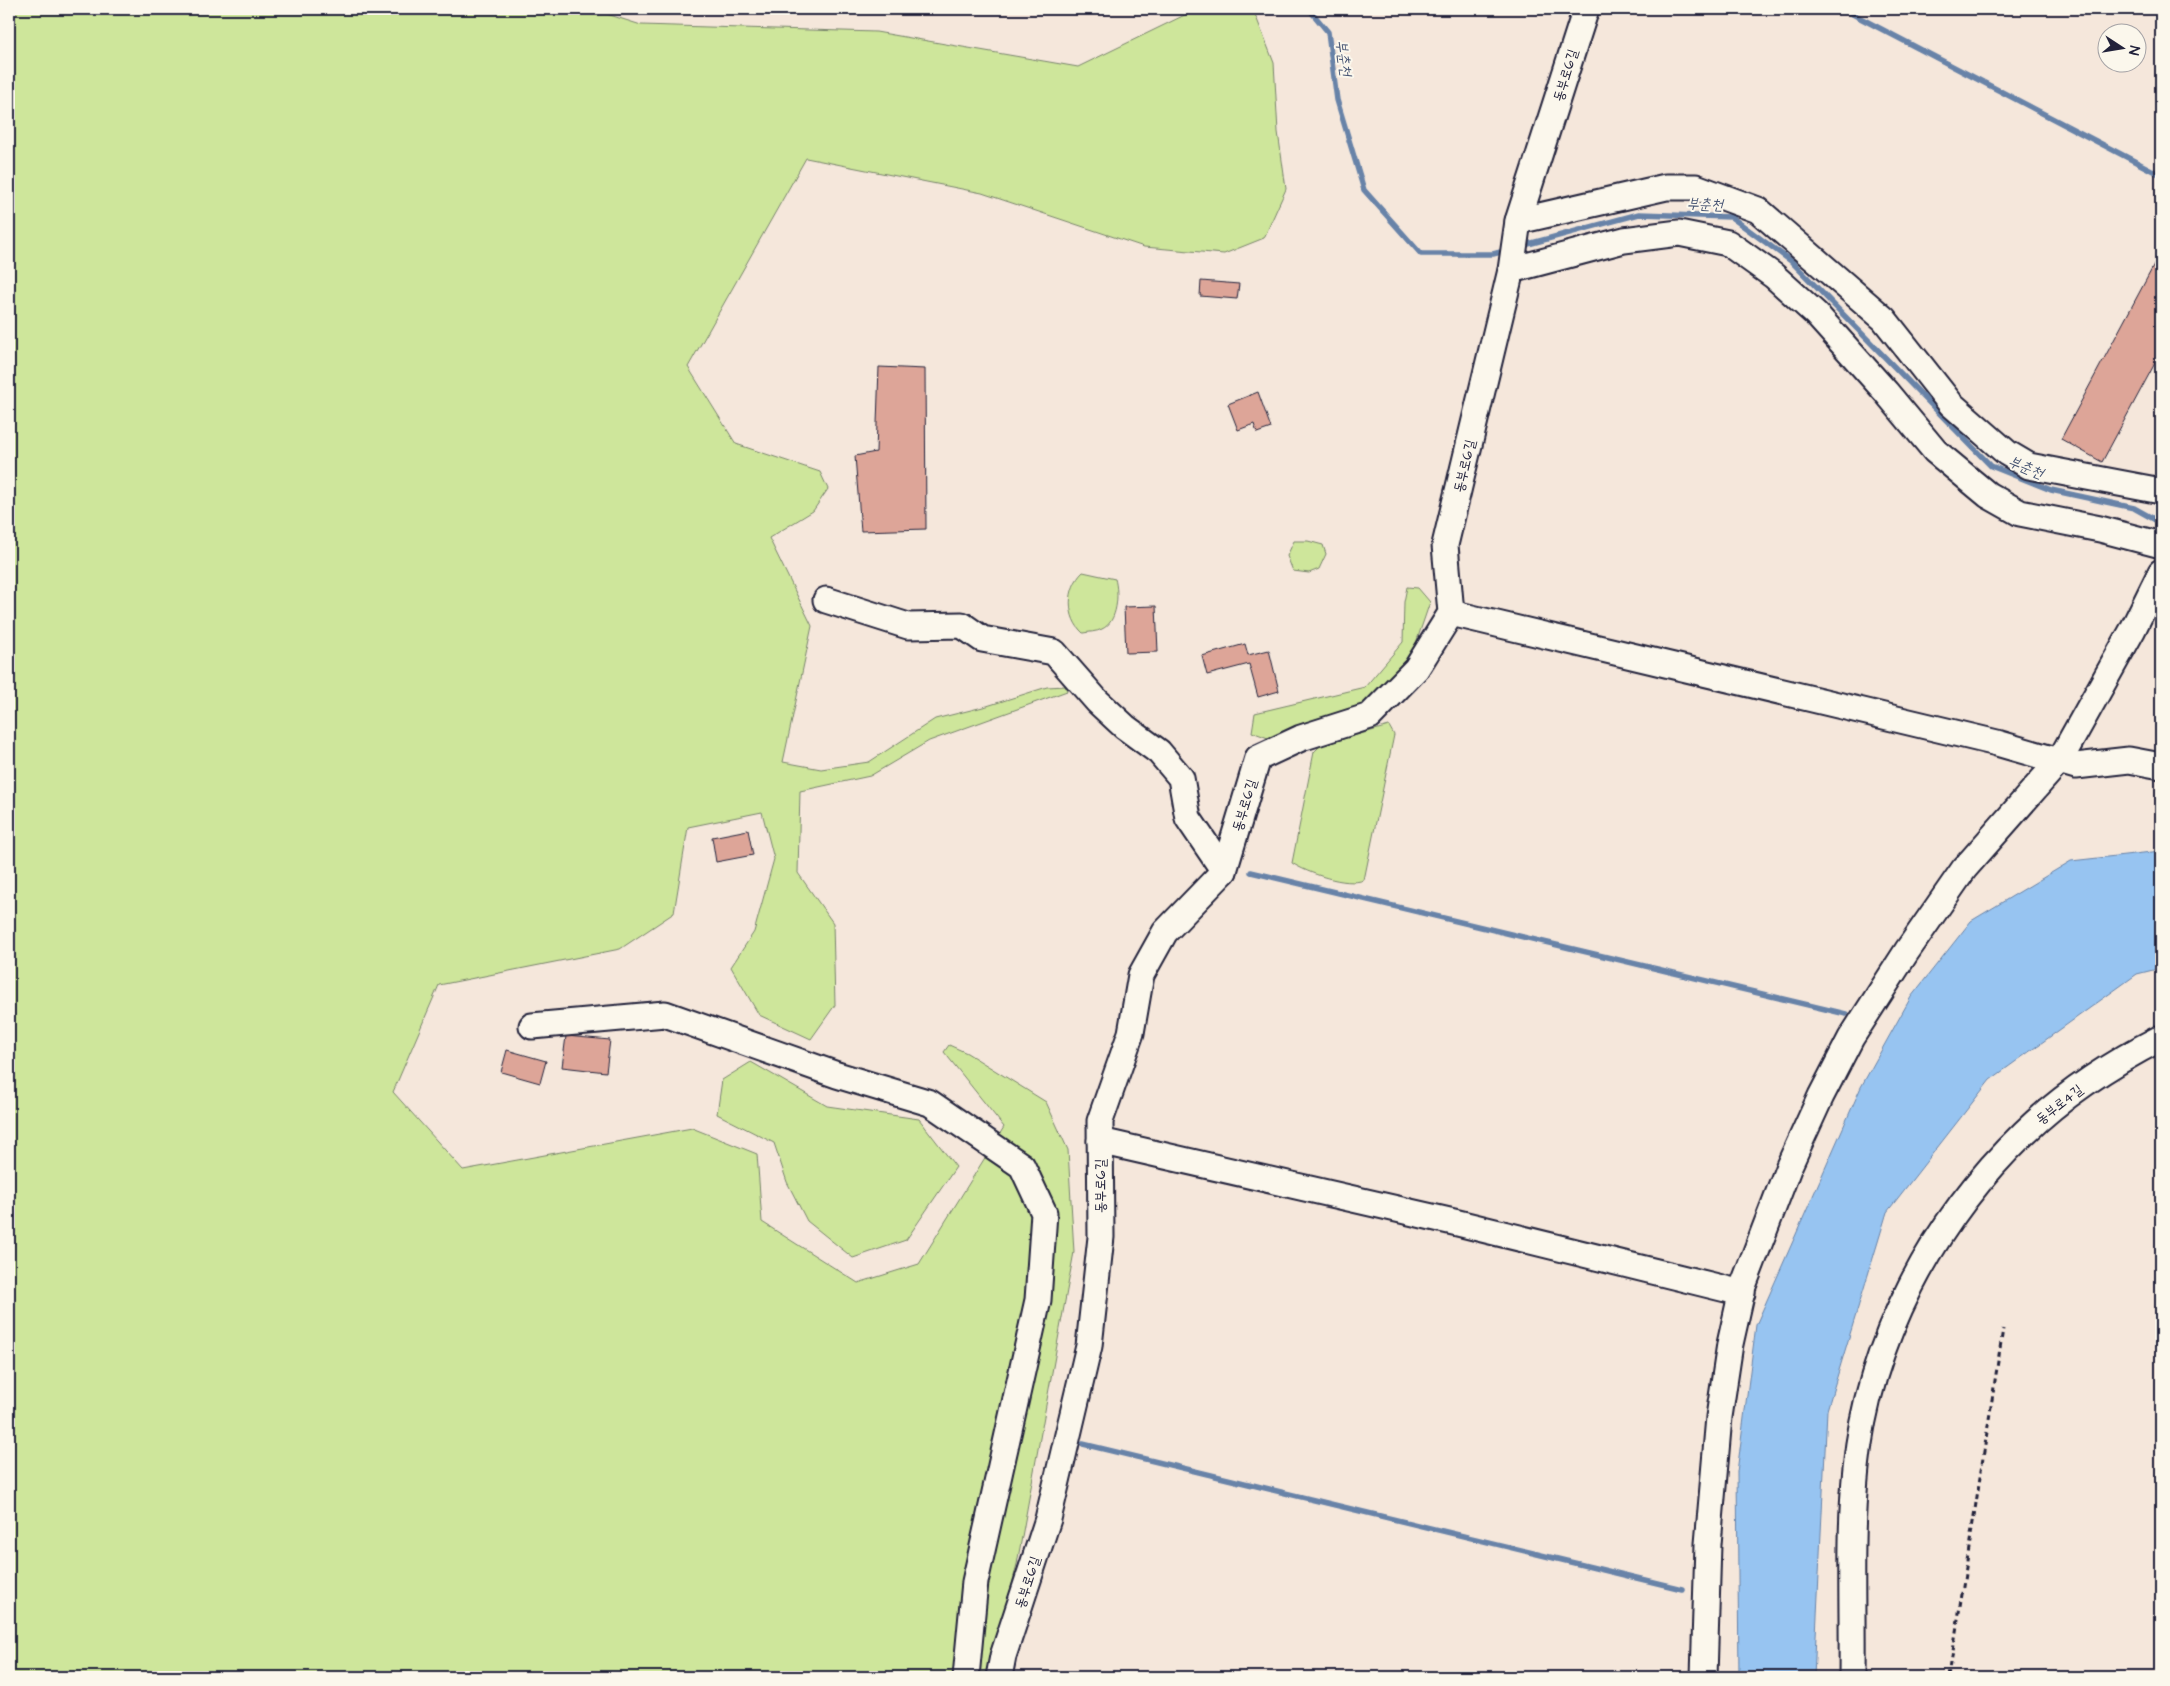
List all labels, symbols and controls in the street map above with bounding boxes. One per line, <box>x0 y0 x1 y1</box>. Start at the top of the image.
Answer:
north arrow <box>2098 22 2148 72</box>
water label: 부춘천 <box>1331 39 1357 79</box>
text: N <box>2123 44 2144 57</box>
street label: 동부로6길 <box>1549 46 1584 104</box>
water label: 부춘천 <box>1687 193 1725 216</box>
street label: 동부로6길 <box>1449 437 1481 495</box>
water label: 부춘천 <box>2005 451 2048 485</box>
street label: 동부로6길 <box>1228 776 1263 834</box>
street label: 동부로4길 <box>2032 1080 2088 1129</box>
street label: 동부로6길 <box>1091 1158 1111 1213</box>
street label: 동부로6길 <box>1010 1553 1046 1611</box>

